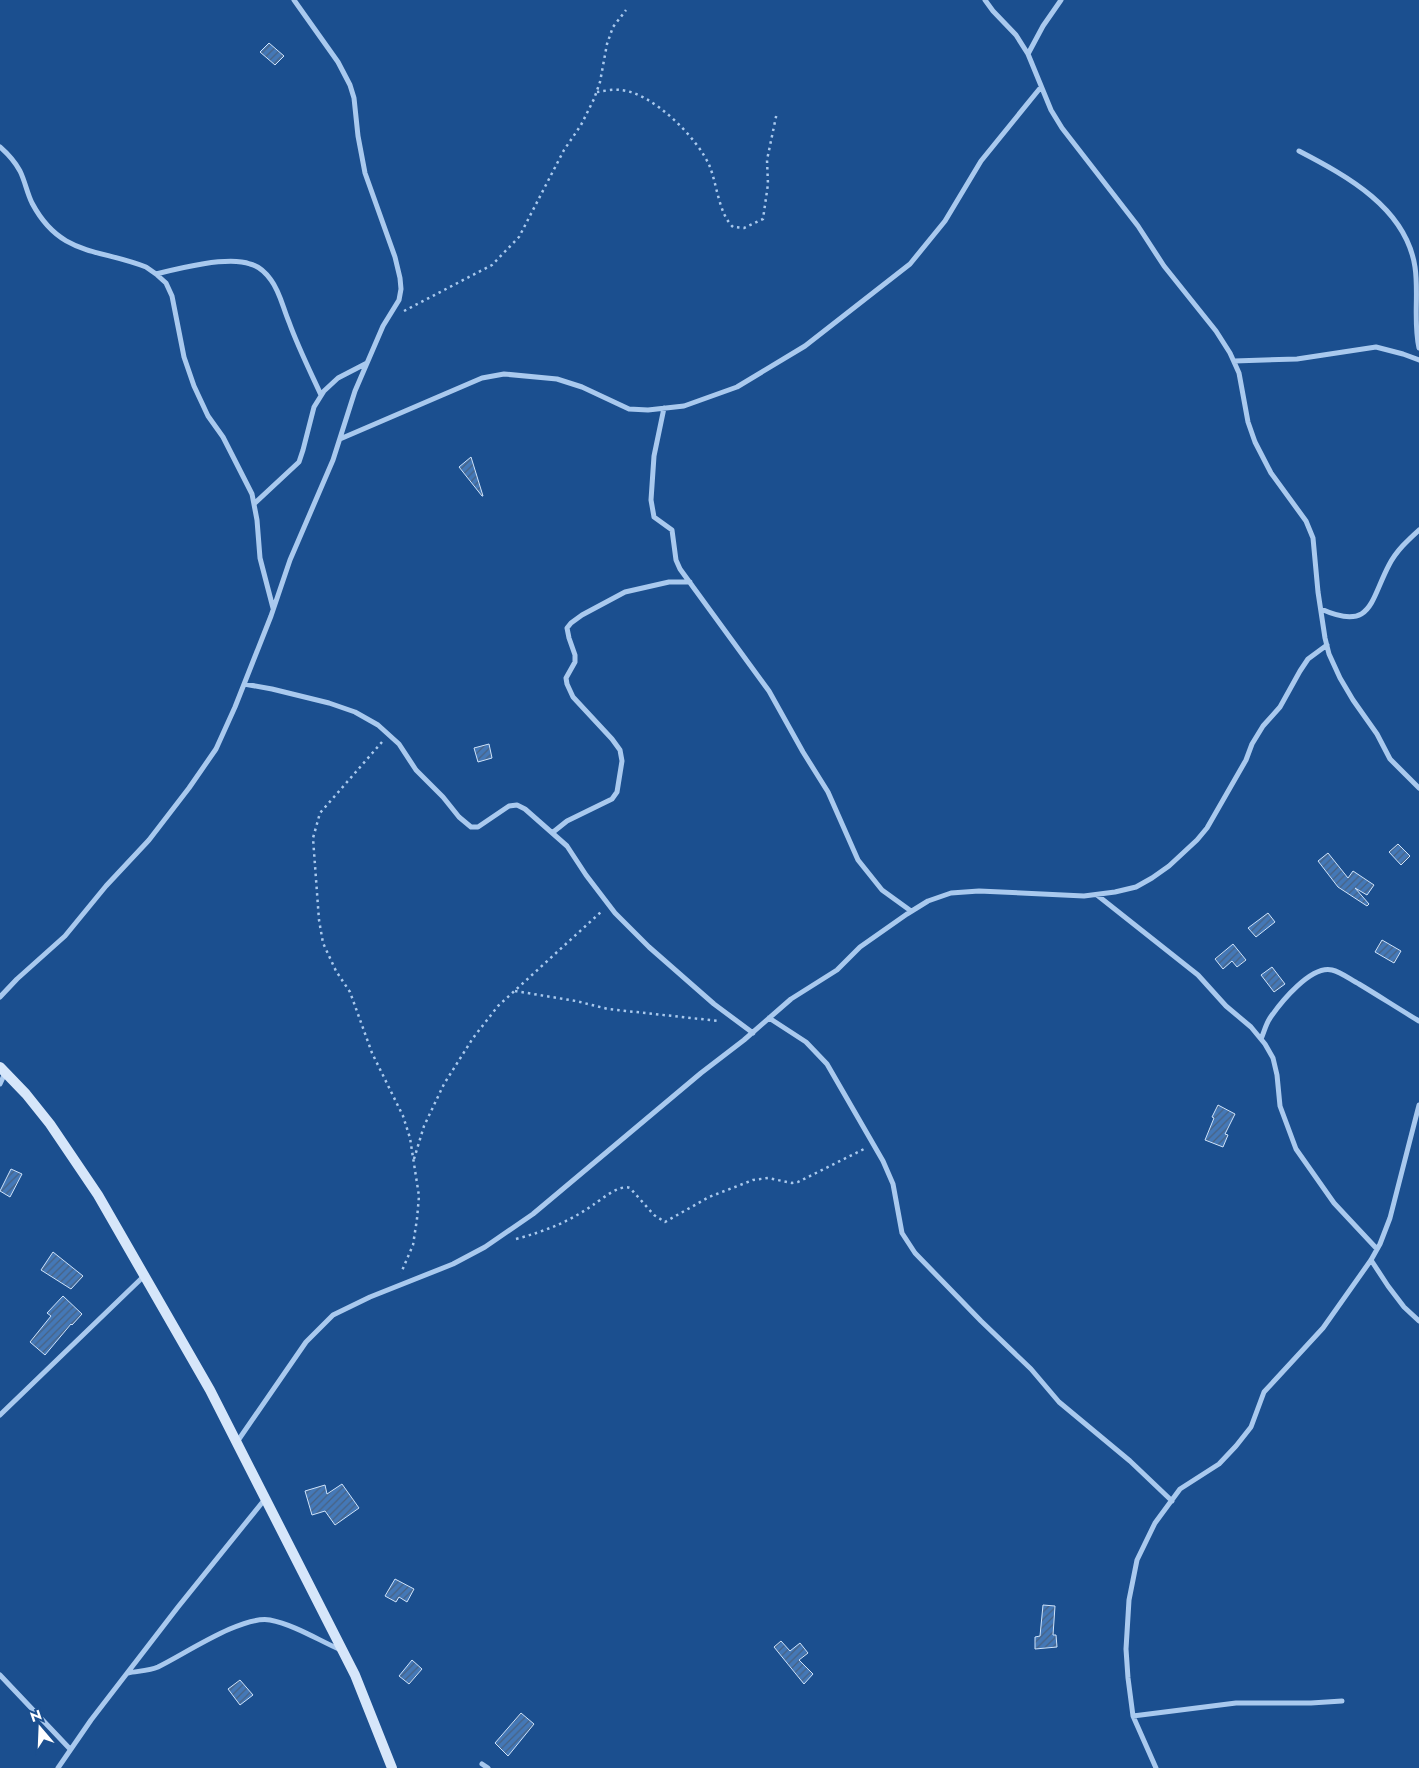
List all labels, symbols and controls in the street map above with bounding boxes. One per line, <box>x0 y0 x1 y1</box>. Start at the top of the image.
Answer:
north arrow <box>15 1703 65 1753</box>
text: N <box>27 1704 44 1727</box>

